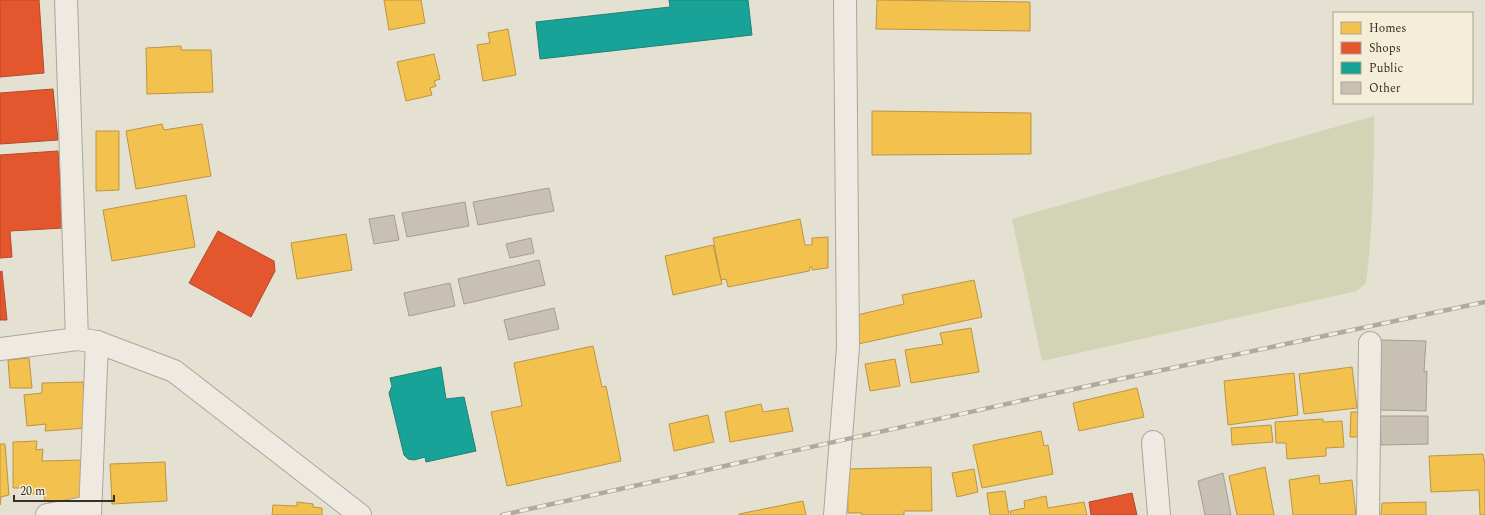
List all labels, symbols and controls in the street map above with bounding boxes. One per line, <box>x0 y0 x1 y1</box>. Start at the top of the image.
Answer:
legend <box>1333 12 1473 104</box>
text: Homes <box>1369 19 1407 38</box>
text: Shops <box>1369 39 1401 58</box>
text: Public <box>1369 59 1403 78</box>
text: Other <box>1369 79 1401 98</box>
scale bar <box>14 477 114 503</box>
text: 20 m <box>20 482 45 501</box>

